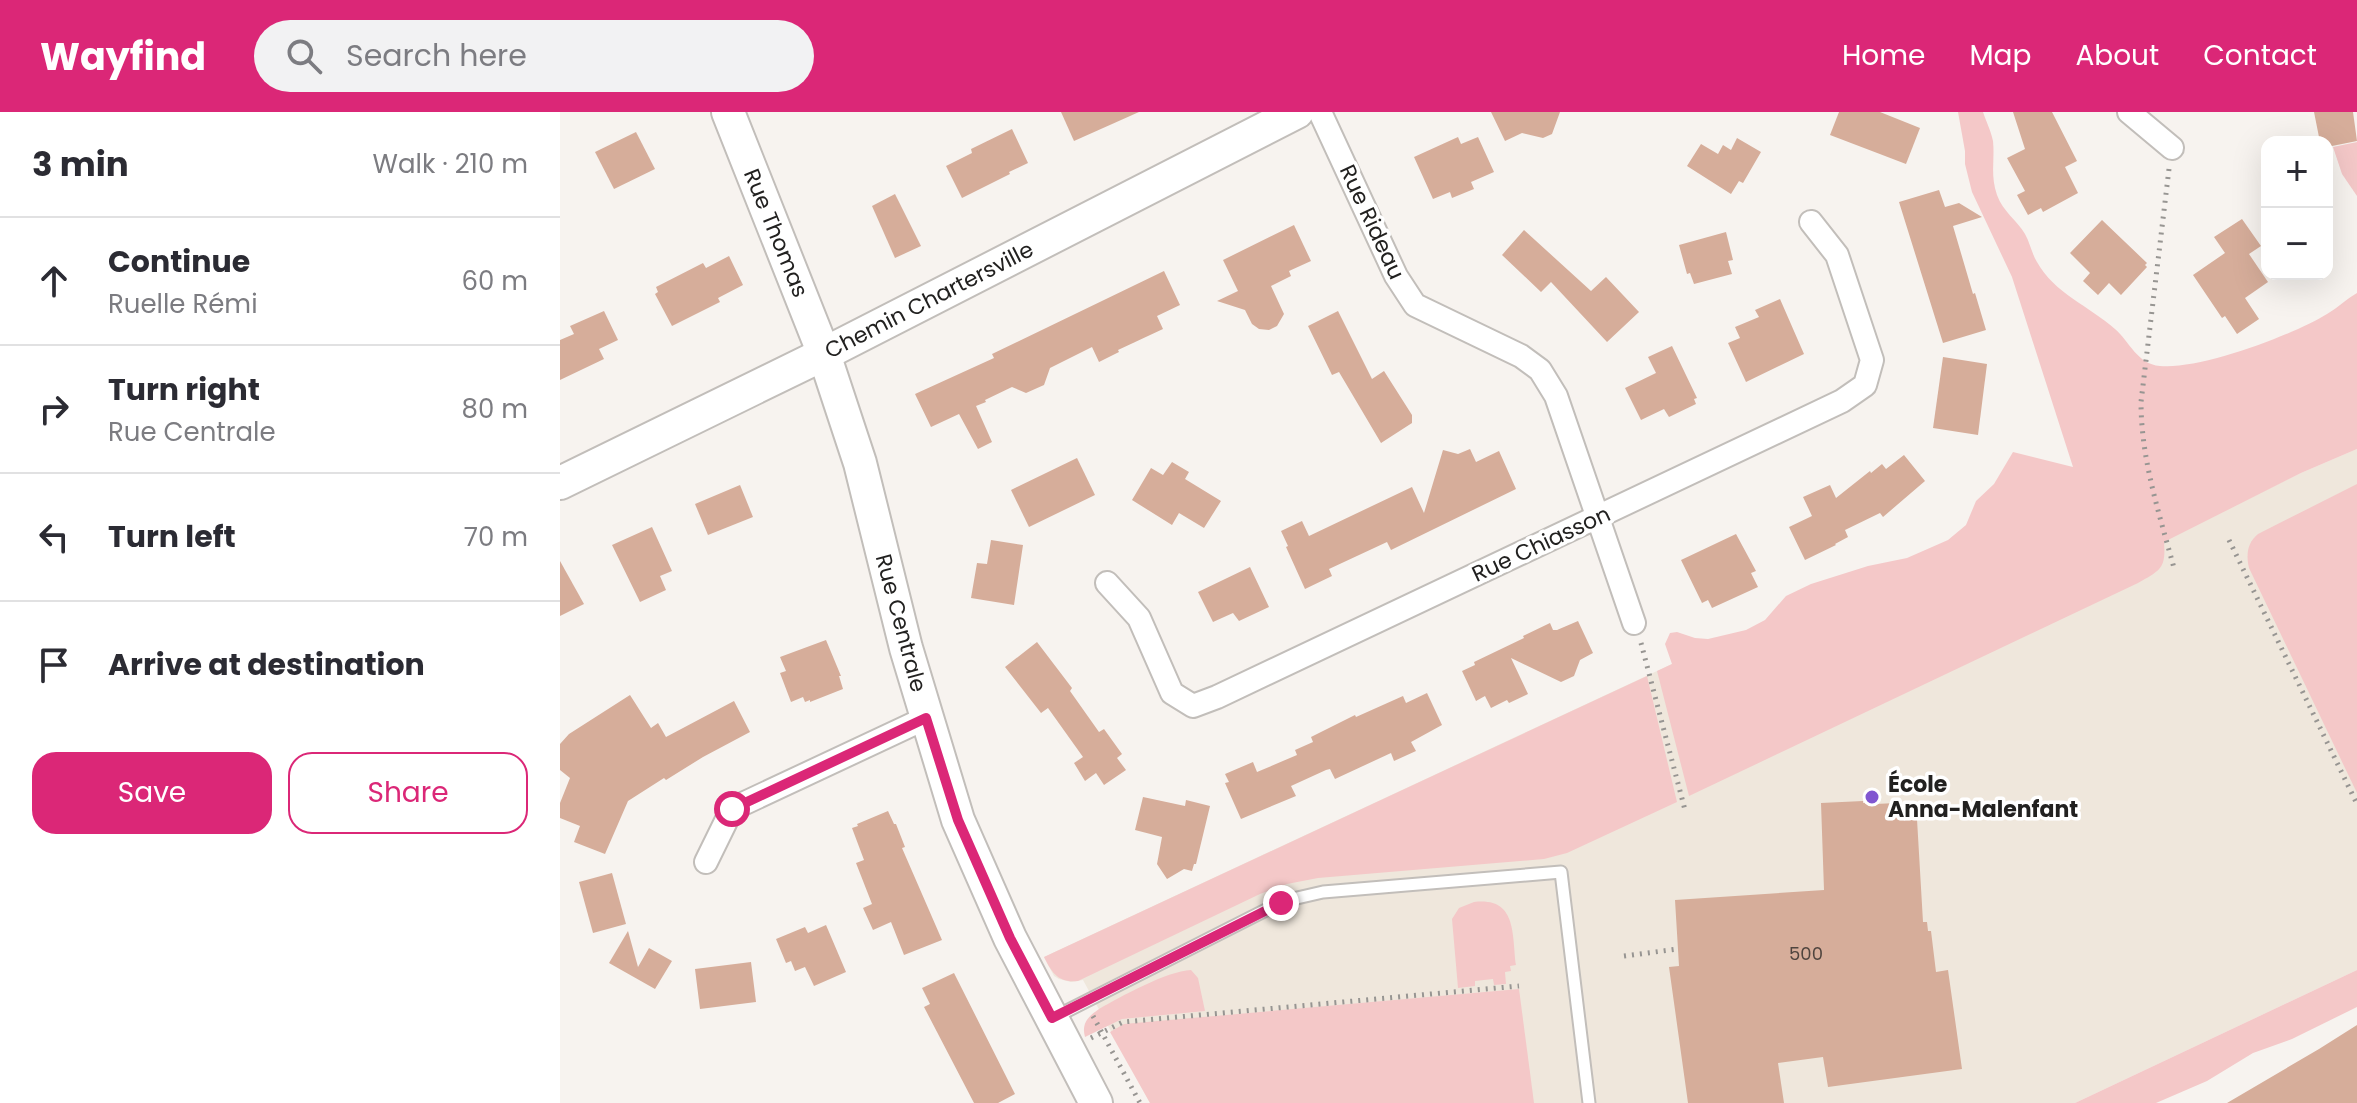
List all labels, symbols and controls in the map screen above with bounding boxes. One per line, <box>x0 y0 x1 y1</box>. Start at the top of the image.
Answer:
search box <box>254 20 814 92</box>
text: Wayfind <box>40 30 206 83</box>
icon: search <box>282 34 326 78</box>
text: Search here <box>346 34 527 77</box>
text: Home <box>1842 36 1925 75</box>
text: Map <box>1969 36 2031 75</box>
text: About <box>2075 36 2159 75</box>
text: Contact <box>2203 36 2317 75</box>
map controls <box>2261 136 2333 280</box>
button: + <box>2261 136 2333 208</box>
text: 3 min <box>32 140 129 188</box>
text: Walk · 210 m <box>373 146 528 182</box>
street label: Rue Rideau <box>1332 160 1412 284</box>
street label: Rue Thomas <box>736 164 816 302</box>
button: − <box>2261 208 2333 280</box>
street label: Chemin Chartersville <box>819 234 1039 366</box>
text: Continue <box>108 240 250 283</box>
icon: ahead <box>32 259 76 303</box>
text: 60 m <box>461 263 528 299</box>
text: Ruelle Rémi <box>108 286 258 322</box>
text: Turn right <box>108 368 260 411</box>
icon: right <box>32 387 76 431</box>
text: 80 m <box>462 391 528 427</box>
text: Rue Centrale <box>108 414 276 450</box>
street label: Rue Chiasson <box>1467 498 1615 590</box>
icon: left <box>32 515 76 559</box>
text: Turn left <box>108 515 236 558</box>
text: 70 m <box>464 519 528 555</box>
street label: Rue Centrale <box>868 550 934 696</box>
icon: arrive <box>32 643 76 687</box>
text: Arrive at destination <box>108 643 425 686</box>
button: Save <box>32 752 272 834</box>
button: Share <box>288 752 528 834</box>
place label: École Anna-Malenfant <box>1888 769 2078 825</box>
marker: École Anna-Malenfant <box>1863 788 1881 806</box>
route start <box>714 791 750 827</box>
route end <box>1263 885 1299 921</box>
house number: 500 <box>1789 941 1823 966</box>

